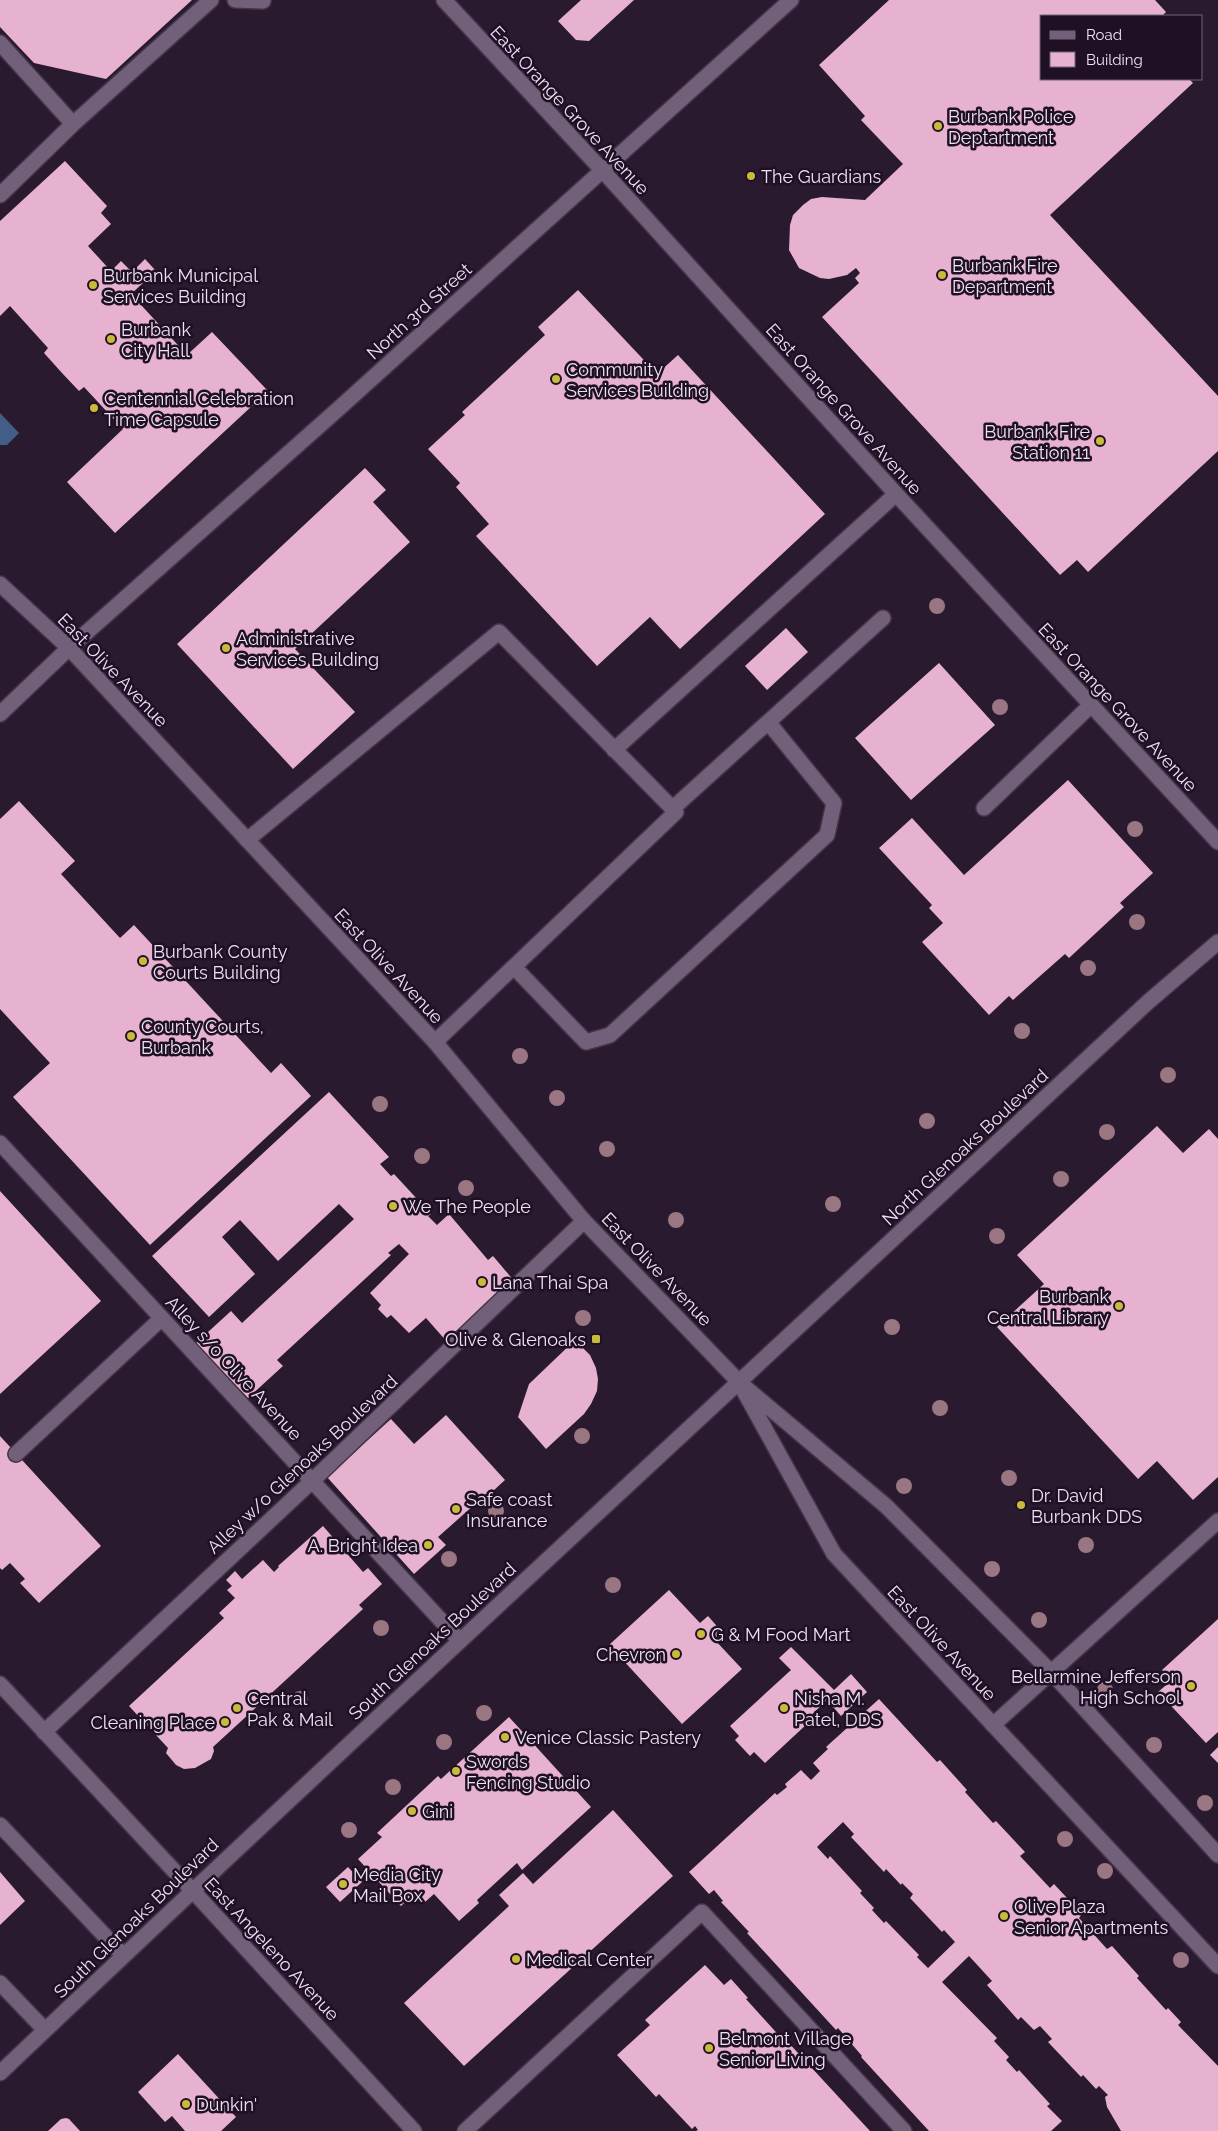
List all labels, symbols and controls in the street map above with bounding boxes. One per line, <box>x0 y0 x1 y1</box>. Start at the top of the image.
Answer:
legend <box>1040 15 1203 80</box>
street label: East Orange Grove Avenue <box>486 21 654 199</box>
text: Road <box>1086 26 1122 44</box>
text: Building <box>1086 51 1143 69</box>
place label: Burbank Police Deptartment <box>948 106 1074 148</box>
marker: Burbank Police Deptartment <box>932 120 944 132</box>
place label: The Guardians <box>761 166 882 187</box>
marker: The Guardians <box>745 170 757 182</box>
place label: Burbank Fire Department <box>952 255 1058 297</box>
street label: North 3rd Street <box>362 259 476 363</box>
place label: Burbank Municipal Services Building <box>103 265 258 307</box>
marker: Burbank Fire Department <box>936 269 948 281</box>
marker: Burbank Municipal Services Building <box>87 279 99 291</box>
place label: Burbank City Hall <box>121 319 191 361</box>
street label: East Orange Grove Avenue <box>762 319 927 499</box>
marker: Burbank City Hall <box>105 333 117 345</box>
place label: Community Services Building <box>566 359 709 401</box>
marker: Community Services Building <box>550 373 562 385</box>
place label: Centennial Celebration Time Capsule <box>104 388 294 430</box>
marker: Centennial Celebration Time Capsule <box>88 402 100 414</box>
place label: Burbank Fire Station 11 <box>984 421 1090 463</box>
marker: Burbank Fire Station 11 <box>1094 435 1106 447</box>
street label: East Olive Avenue <box>54 609 173 731</box>
street label: East Orange Grove Avenue <box>1034 618 1202 796</box>
place label: Administrative Services Building <box>236 628 379 670</box>
marker: Administrative Services Building <box>220 642 232 654</box>
street label: East Olive Avenue <box>330 904 448 1028</box>
place label: Burbank County Courts Building <box>153 941 288 983</box>
marker: Burbank County Courts Building <box>137 955 149 967</box>
place label: County Courts, Burbank <box>141 1016 264 1058</box>
marker: County Courts, Burbank <box>125 1030 137 1042</box>
street label: North Glenoaks Boulevard <box>878 1065 1052 1229</box>
place label: We The People <box>403 1196 531 1217</box>
marker: We The People <box>387 1200 399 1212</box>
street label: East Olive Avenue <box>598 1208 717 1330</box>
place label: Lana Thai Spa <box>492 1272 608 1293</box>
marker: Lana Thai Spa <box>476 1276 488 1288</box>
place label: Burbank Central Library <box>987 1286 1109 1328</box>
street label: Alley s/o Olive Avenue <box>162 1292 307 1445</box>
marker: Burbank Central Library <box>1113 1300 1125 1312</box>
place label: Olive & Glenoaks <box>445 1329 586 1350</box>
marker: Olive & Glenoaks <box>590 1333 602 1345</box>
street label: Alley w/o Glenoaks Boulevard <box>203 1370 401 1558</box>
place label: Dr. David Burbank DDS <box>1031 1485 1142 1527</box>
place label: Safe coast Insurance <box>466 1489 553 1531</box>
marker: Dr. David Burbank DDS <box>1015 1499 1027 1511</box>
marker: Safe coast Insurance <box>450 1503 462 1515</box>
place label: A. Bright Idea <box>308 1535 418 1556</box>
marker: A. Bright Idea <box>422 1539 434 1551</box>
street label: South Glenoaks Boulevard <box>344 1558 520 1724</box>
street label: East Olive Avenue <box>883 1581 1001 1705</box>
place label: G & M Food Mart <box>711 1624 851 1645</box>
marker: G & M Food Mart <box>695 1628 707 1640</box>
place label: Chevron <box>596 1644 666 1665</box>
marker: Chevron <box>670 1648 682 1660</box>
place label: Bellarmine Jefferson High School <box>1011 1666 1181 1708</box>
marker: Bellarmine Jefferson High School <box>1185 1680 1197 1692</box>
place label: Central Pak & Mail <box>247 1688 333 1730</box>
place label: Nisha M. Patel, DDS <box>794 1688 882 1730</box>
marker: Central Pak & Mail <box>231 1702 243 1714</box>
marker: Nisha M. Patel, DDS <box>778 1702 790 1714</box>
place label: Cleaning Place <box>90 1712 215 1733</box>
marker: Cleaning Place <box>219 1716 231 1728</box>
place label: Venice Classic Pastery <box>515 1727 701 1748</box>
marker: Venice Classic Pastery <box>499 1731 511 1743</box>
place label: Swords Fencing Studio <box>466 1751 591 1793</box>
marker: Swords Fencing Studio <box>450 1765 462 1777</box>
place label: Gini <box>422 1801 453 1822</box>
marker: Gini <box>406 1805 418 1817</box>
street label: South Glenoaks Boulevard <box>49 1834 223 2002</box>
place label: Media City Mail Box <box>353 1864 441 1906</box>
street label: East Angeleno Avenue <box>200 1873 344 2025</box>
marker: Media City Mail Box <box>337 1878 349 1890</box>
place label: Olive Plaza Senior Apartments <box>1014 1896 1169 1938</box>
marker: Olive Plaza Senior Apartments <box>998 1910 1010 1922</box>
place label: Medical Center <box>526 1949 653 1970</box>
marker: Medical Center <box>510 1953 522 1965</box>
place label: Belmont Village Senior Living <box>719 2028 852 2070</box>
marker: Belmont Village Senior Living <box>703 2042 715 2054</box>
place label: Dunkin' <box>196 2094 257 2115</box>
marker: Dunkin' <box>180 2098 192 2110</box>

